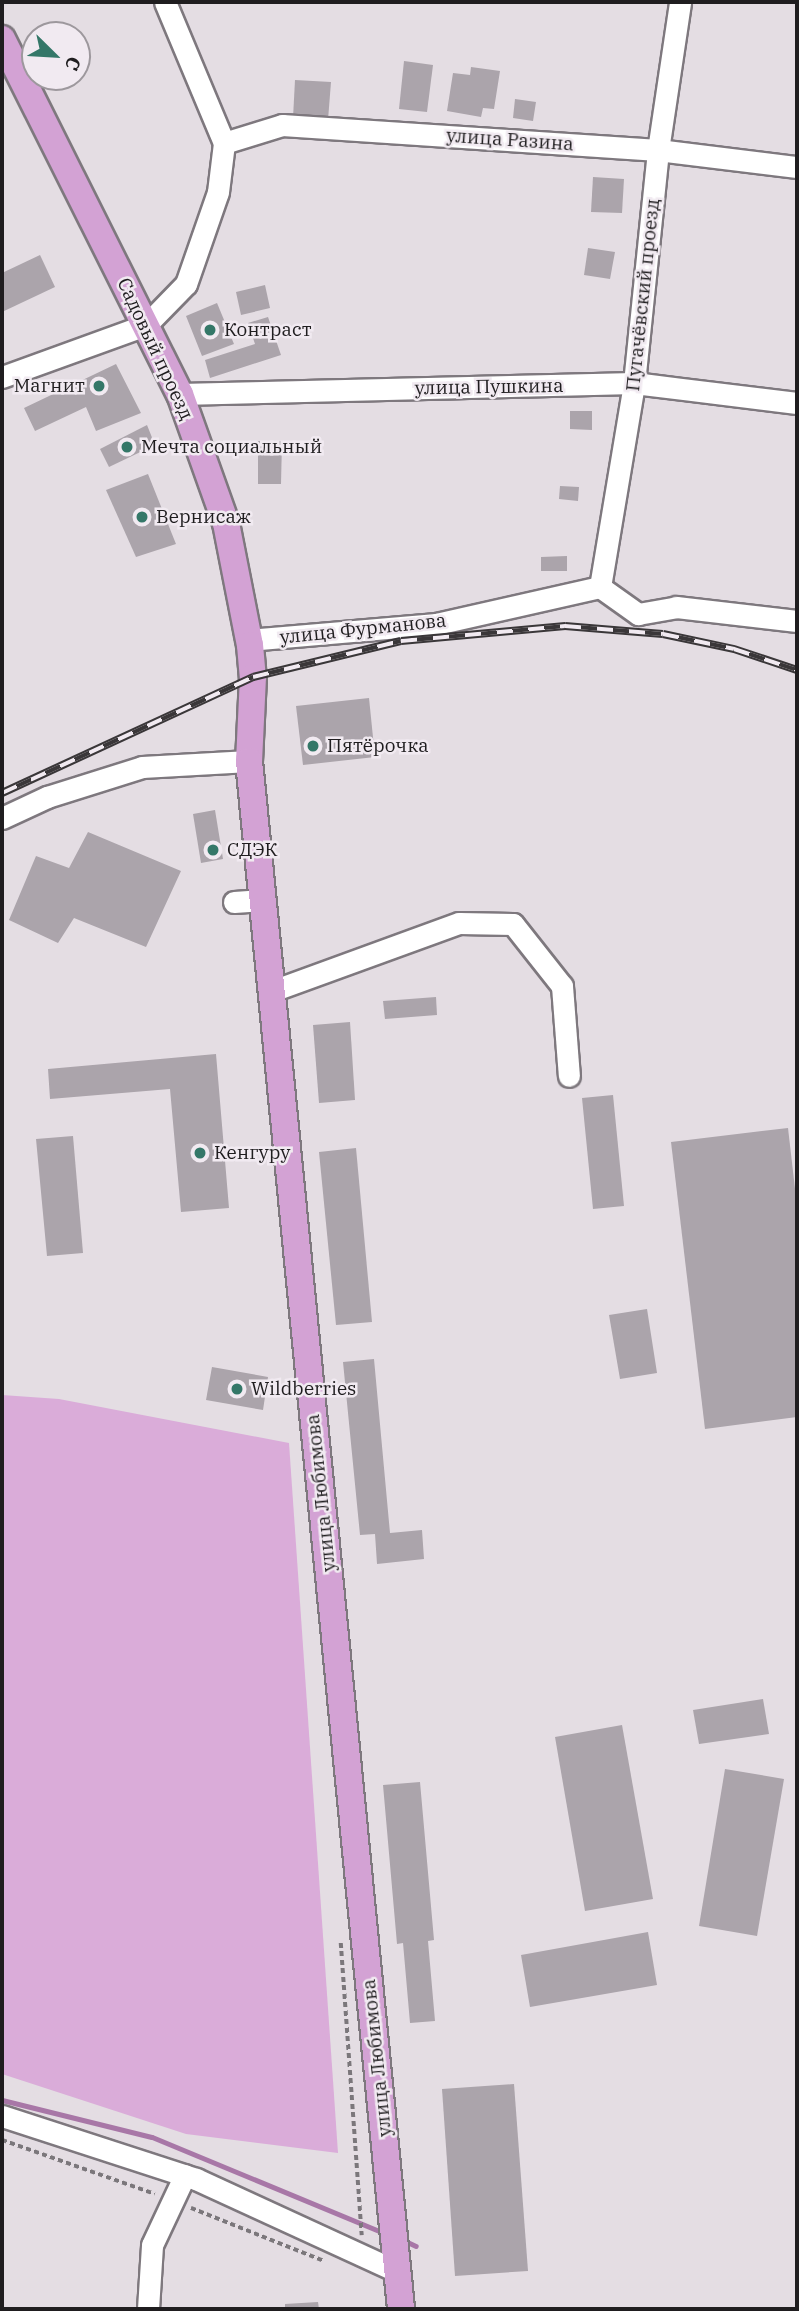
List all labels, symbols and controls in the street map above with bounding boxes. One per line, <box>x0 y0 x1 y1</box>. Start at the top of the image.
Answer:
north arrow <box>21 21 91 91</box>
text: С <box>60 53 87 74</box>
street label: улица Разина <box>446 124 574 156</box>
street label: Пугачёвский проезд <box>622 198 664 392</box>
street label: Садовый проезд <box>112 274 198 424</box>
place label: Контраст <box>224 319 312 341</box>
marker: Контраст <box>202 322 218 338</box>
street label: улица Пушкина <box>414 374 564 400</box>
place label: Магнит <box>14 375 85 397</box>
marker: Магнит <box>91 378 107 394</box>
place label: Мечта социальный <box>141 436 322 458</box>
marker: Мечта социальный <box>119 439 135 455</box>
place label: Вернисаж <box>156 506 251 528</box>
marker: Вернисаж <box>134 509 150 525</box>
street label: улица Фурманова <box>279 609 447 649</box>
place label: Пятёрочка <box>327 735 429 757</box>
marker: Пятёрочка <box>305 738 321 754</box>
place label: СДЭК <box>227 839 278 861</box>
marker: СДЭК <box>205 842 221 858</box>
place label: Кенгуру <box>214 1142 290 1164</box>
marker: Кенгуру <box>192 1145 208 1161</box>
place label: Wildberries <box>251 1378 356 1400</box>
marker: Wildberries <box>229 1381 245 1397</box>
street label: улица Любимова <box>301 1413 341 1573</box>
street label: улица Любимова <box>357 1978 397 2138</box>

